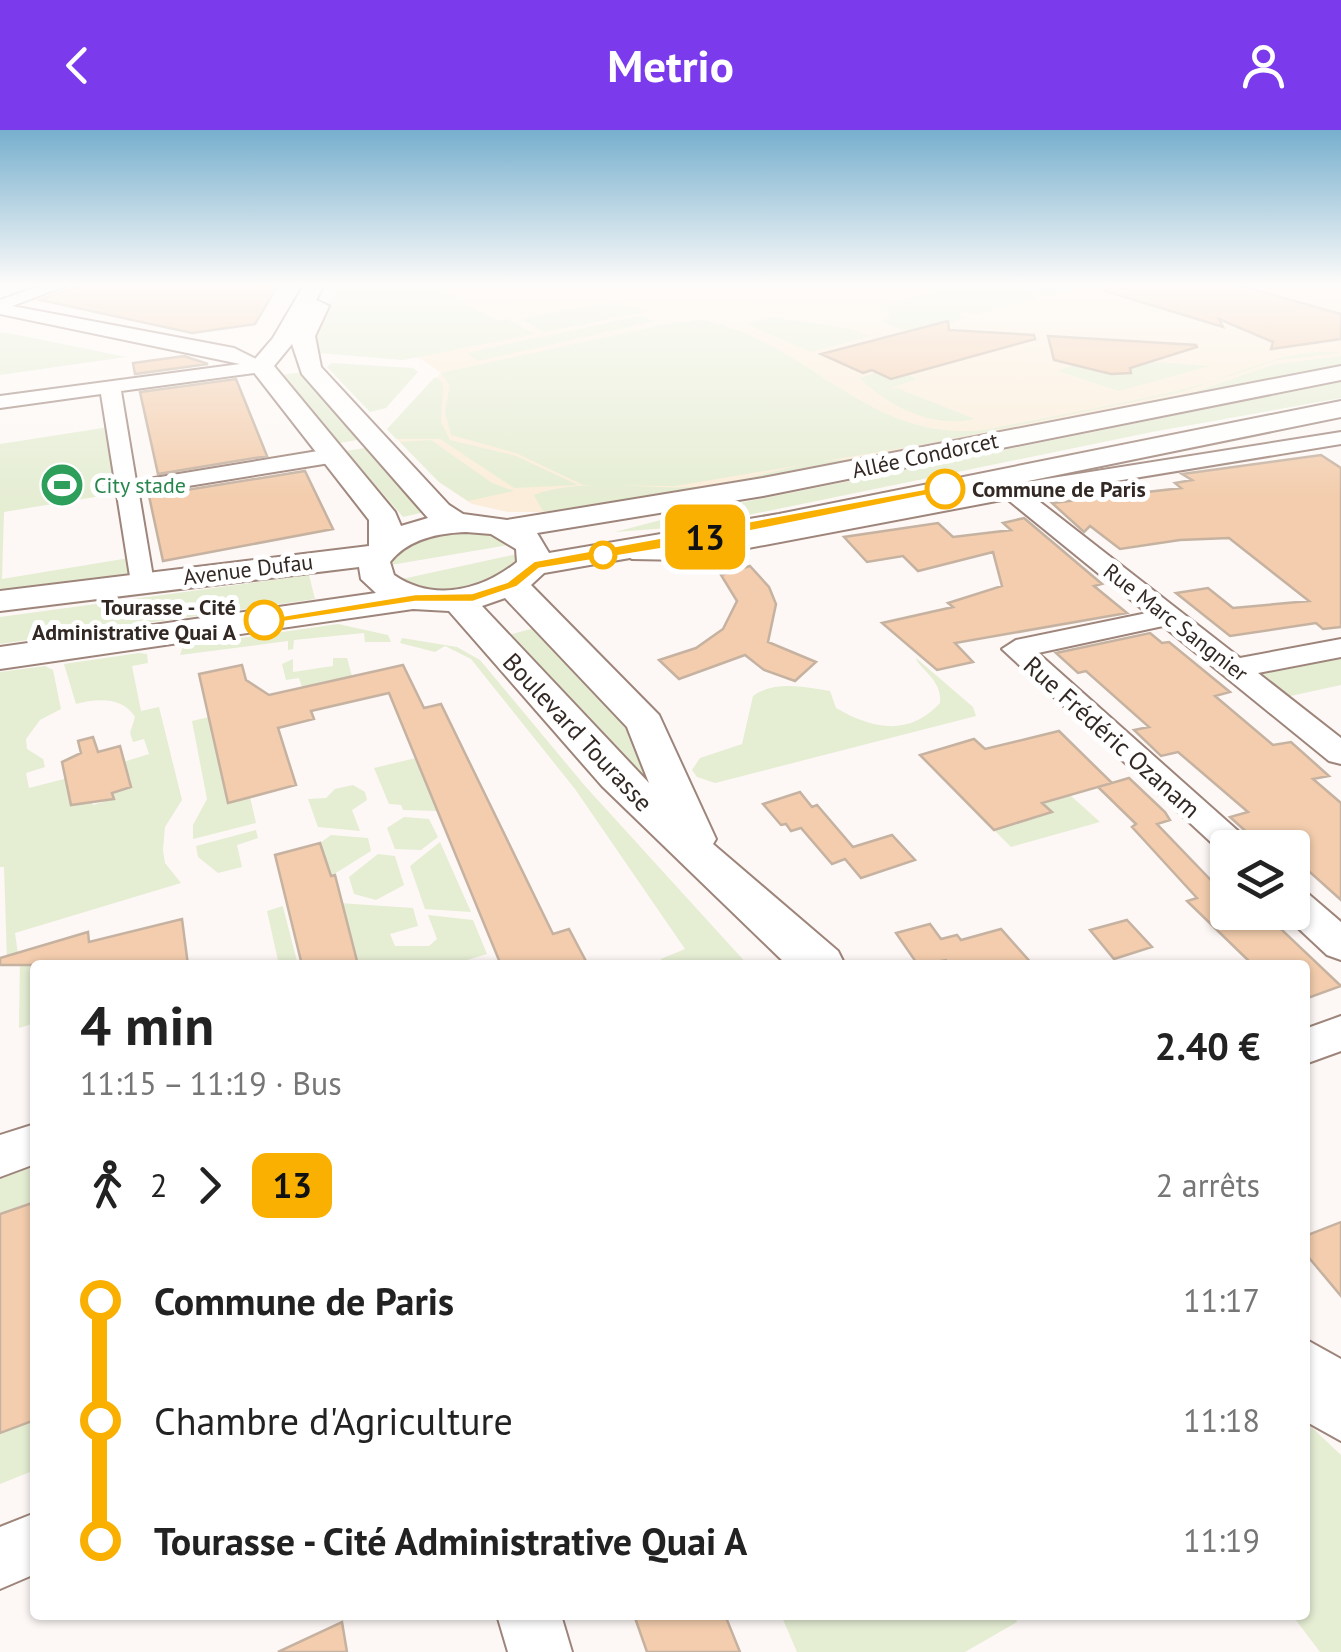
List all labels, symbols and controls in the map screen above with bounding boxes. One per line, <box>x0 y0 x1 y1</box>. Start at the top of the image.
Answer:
text: Metrio <box>607 36 734 94</box>
icon: back <box>50 38 105 93</box>
icon: person <box>1236 38 1291 93</box>
street label: Allée Condorcet <box>849 426 1001 484</box>
sports icon: City stade <box>39 462 85 508</box>
marker: Commune de Paris <box>926 470 964 508</box>
place label: City stade <box>94 471 186 499</box>
place label: Commune de Paris <box>972 475 1146 503</box>
line badge: 13 <box>660 504 750 570</box>
text: 13 <box>685 514 725 560</box>
unlabelled marker <box>590 542 616 568</box>
street label: Avenue Dufau <box>181 547 315 591</box>
street label: Rue Marc Sangnier <box>1098 557 1254 687</box>
place label: Tourasse - Cité Administrative Quai A <box>32 593 237 646</box>
marker: Tourasse - Cité Administrative Quai A <box>245 601 283 639</box>
street label: Boulevard Tourasse <box>496 646 660 818</box>
street label: Rue Frédéric Ozanam <box>1017 649 1207 825</box>
map controls <box>1210 830 1310 930</box>
button: layers <box>1210 830 1310 930</box>
text: 4 min <box>80 989 214 1060</box>
text: 2.40 € <box>1155 1021 1260 1070</box>
text: 11:15 – 11:19 · Bus <box>80 1062 342 1104</box>
icon: walk <box>80 1158 135 1213</box>
icon: forward <box>182 1158 237 1213</box>
text: 13 <box>272 1162 312 1208</box>
text: 2 <box>150 1164 167 1206</box>
text: 2 arrêts <box>1156 1164 1260 1206</box>
text: Commune de Paris <box>154 1276 454 1325</box>
text: 11:17 <box>1183 1279 1260 1321</box>
text: Chambre d'Agriculture <box>154 1396 513 1445</box>
text: 11:18 <box>1183 1399 1260 1441</box>
text: Tourasse - Cité Administrative Quai A <box>154 1516 747 1565</box>
text: 11:19 <box>1183 1519 1260 1561</box>

